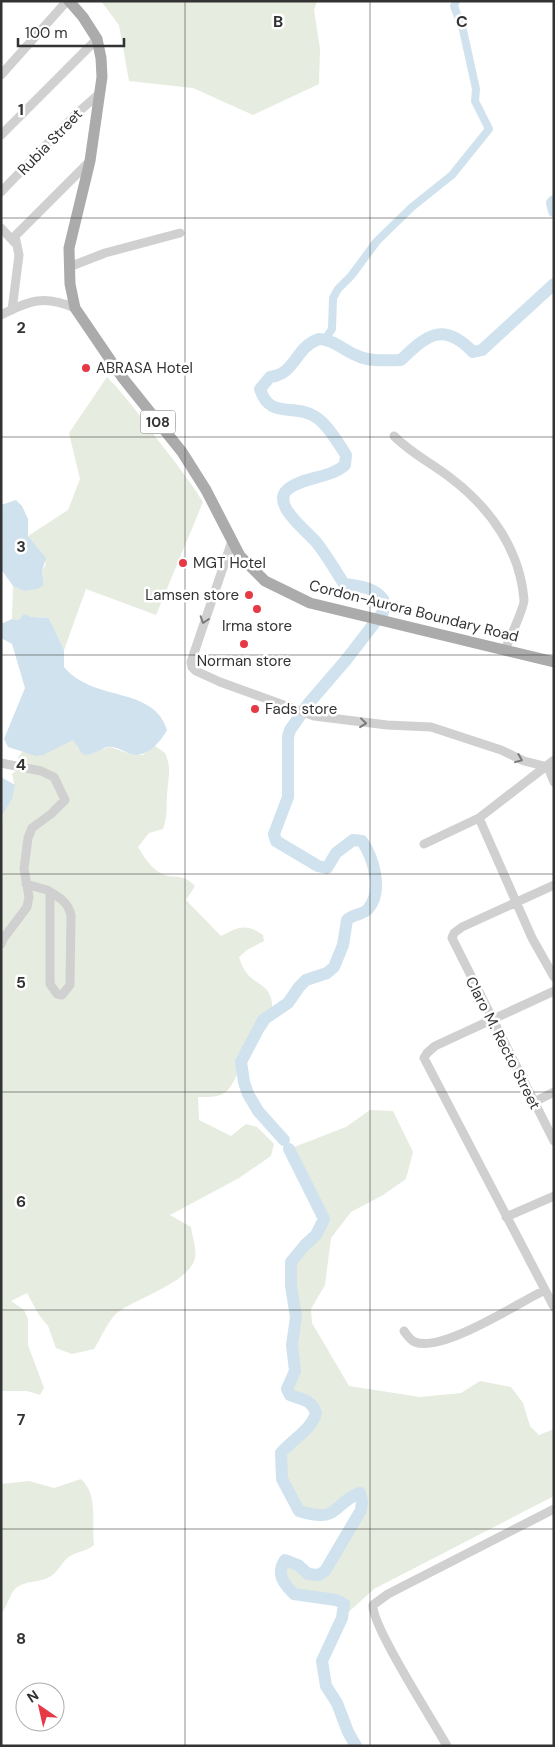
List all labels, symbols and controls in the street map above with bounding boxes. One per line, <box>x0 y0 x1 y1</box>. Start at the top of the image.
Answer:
text: B <box>273 11 283 32</box>
text: C <box>456 11 468 32</box>
scale bar <box>18 15 124 47</box>
text: 100 m <box>25 23 68 43</box>
text: 1 <box>18 99 24 120</box>
street label: Rubia Street <box>13 104 87 180</box>
text: 2 <box>16 317 26 338</box>
place label: ABRASA Hotel <box>96 358 193 378</box>
marker: ABRASA Hotel <box>80 362 92 374</box>
road number: 108 <box>140 411 176 434</box>
text: 3 <box>16 536 26 557</box>
place label: MGT Hotel <box>193 553 266 573</box>
marker: MGT Hotel <box>177 557 189 569</box>
street label: Cordon-Aurora Boundary Road <box>307 575 521 647</box>
place label: Lamsen store <box>145 585 239 605</box>
marker: Lamsen store <box>243 589 255 601</box>
marker: Irma store <box>251 603 263 615</box>
one-way arrow <box>200 615 210 623</box>
place label: Irma store <box>222 616 292 636</box>
marker: Norman store <box>238 638 250 650</box>
place label: Norman store <box>197 651 291 671</box>
place label: Fads store <box>265 699 337 719</box>
marker: Fads store <box>249 703 261 715</box>
one-way arrow <box>359 717 367 728</box>
one-way arrow <box>514 752 523 763</box>
text: 4 <box>16 754 26 775</box>
text: 5 <box>16 972 26 993</box>
street label: Claro M. Recto Street <box>461 973 545 1113</box>
text: 6 <box>16 1191 26 1212</box>
text: 7 <box>17 1409 26 1430</box>
text: 8 <box>16 1628 26 1649</box>
north arrow <box>15 1682 65 1732</box>
text: N <box>23 1686 42 1707</box>

